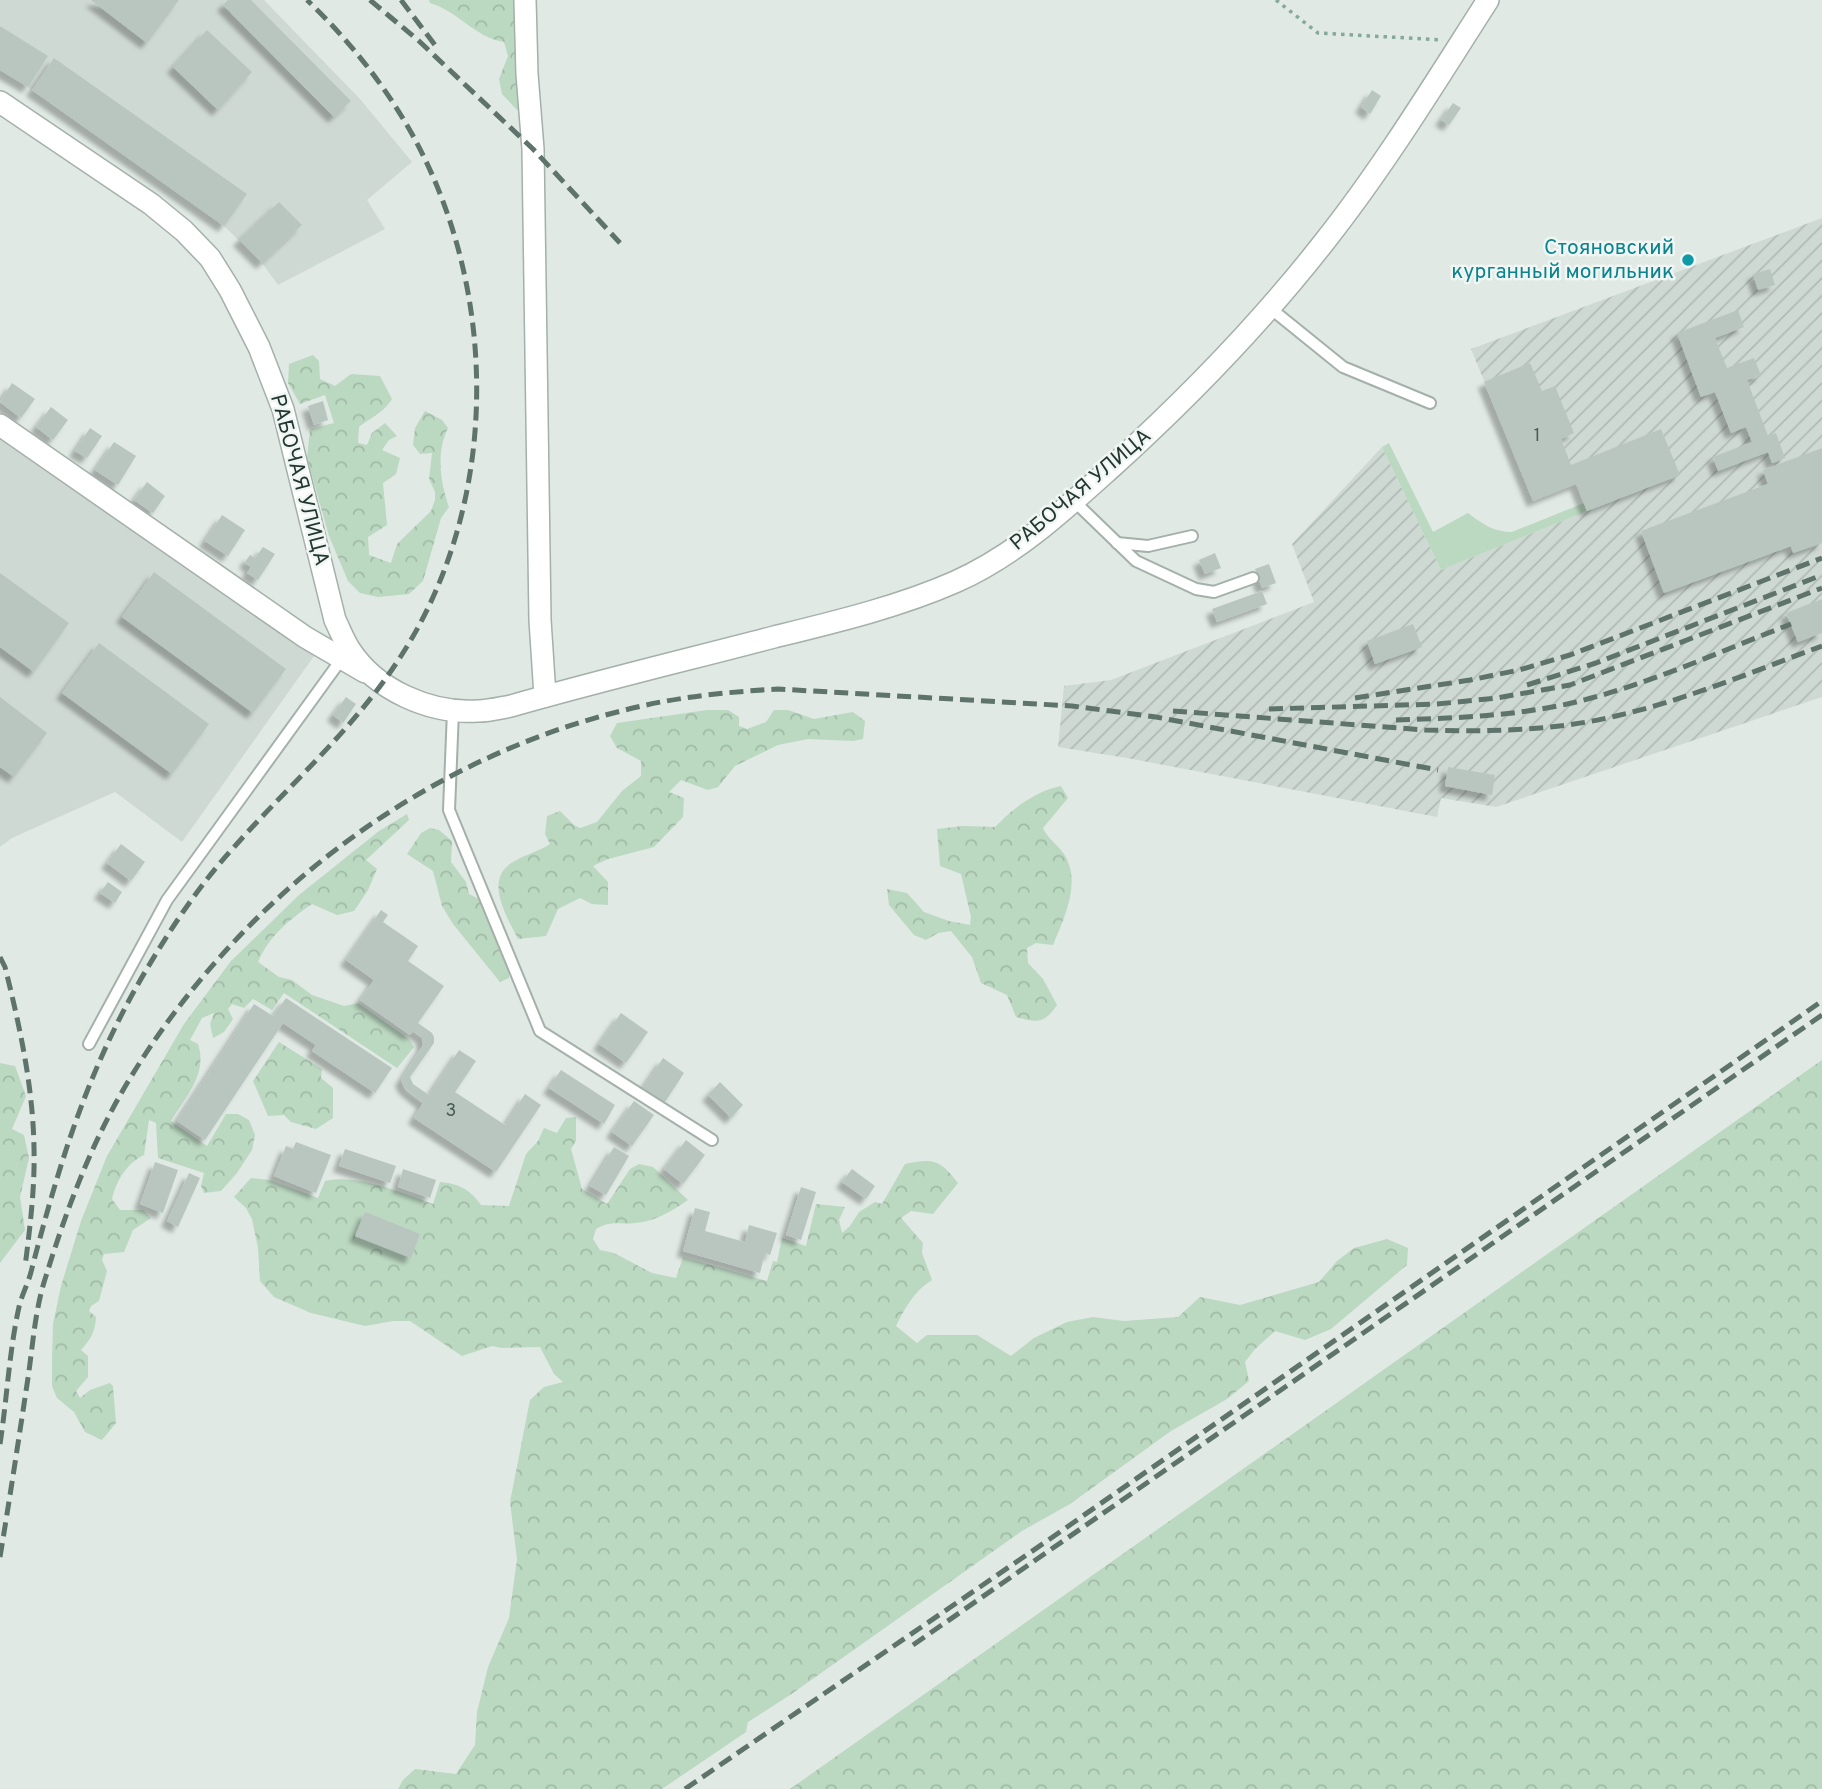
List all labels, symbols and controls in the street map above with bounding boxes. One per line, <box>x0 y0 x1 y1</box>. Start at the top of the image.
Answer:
place label: Стояновский курганный могильник <box>1451 235 1674 286</box>
marker: Стояновский курганный могильник <box>1680 252 1696 268</box>
street label: РАБОЧАЯ УЛИЦА <box>263 391 335 569</box>
street label: РАБОЧАЯ УЛИЦА <box>1005 423 1157 557</box>
house number: 1 <box>1534 425 1540 448</box>
house number: 3 <box>446 1100 456 1123</box>

